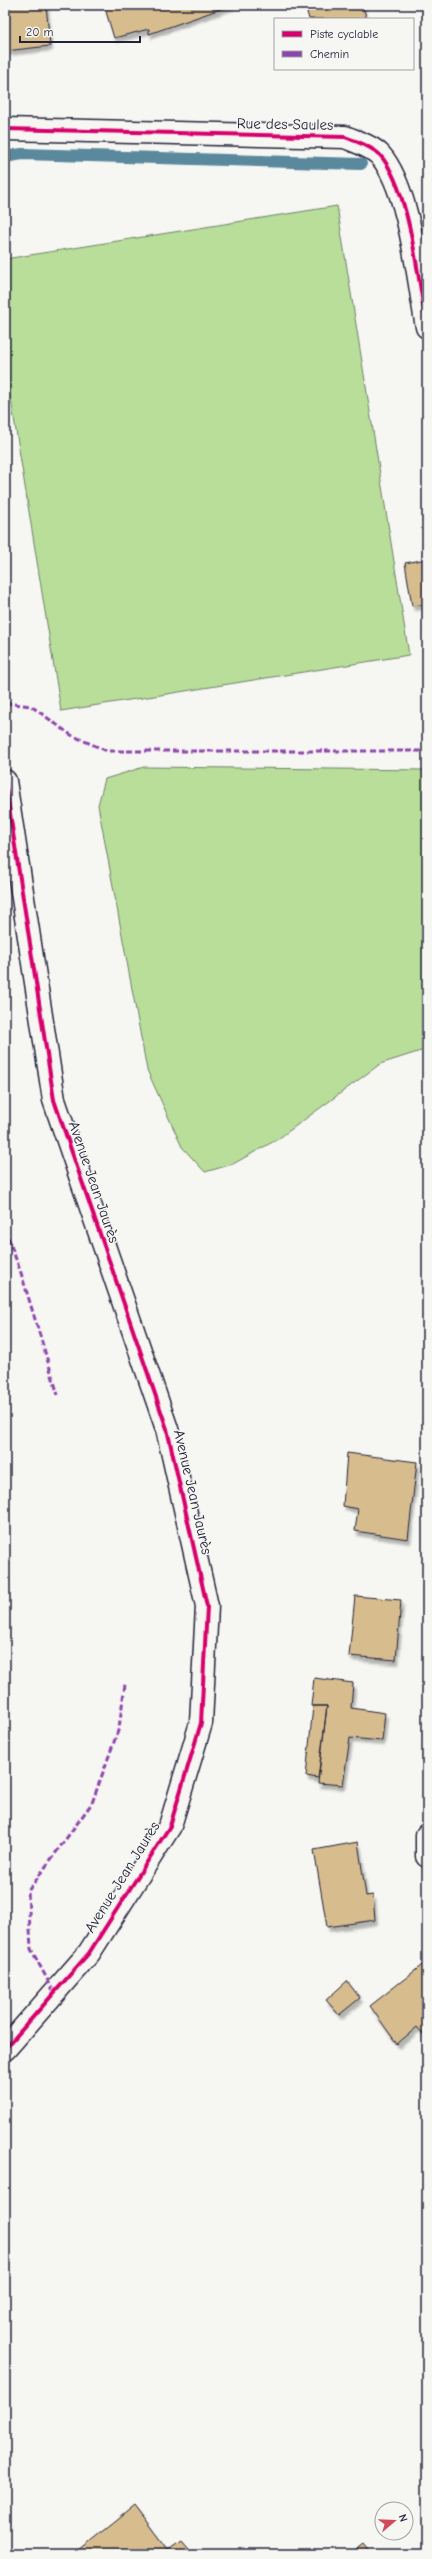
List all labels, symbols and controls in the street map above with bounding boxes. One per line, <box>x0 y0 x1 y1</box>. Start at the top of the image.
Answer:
scale bar <box>20 18 140 44</box>
legend <box>274 18 414 70</box>
text: 20 m <box>26 25 54 39</box>
text: Piste cyclable <box>310 27 378 41</box>
text: Chemin <box>310 47 349 61</box>
street label: Rue des Saules <box>237 114 333 134</box>
street label: Avenue Jean Jaurès <box>65 1119 123 1245</box>
street label: Avenue Jean Jaurès <box>170 1428 216 1556</box>
street label: Avenue Jean Jaurès <box>81 1818 163 1936</box>
north arrow <box>374 2501 414 2541</box>
text: N <box>396 2512 410 2523</box>

